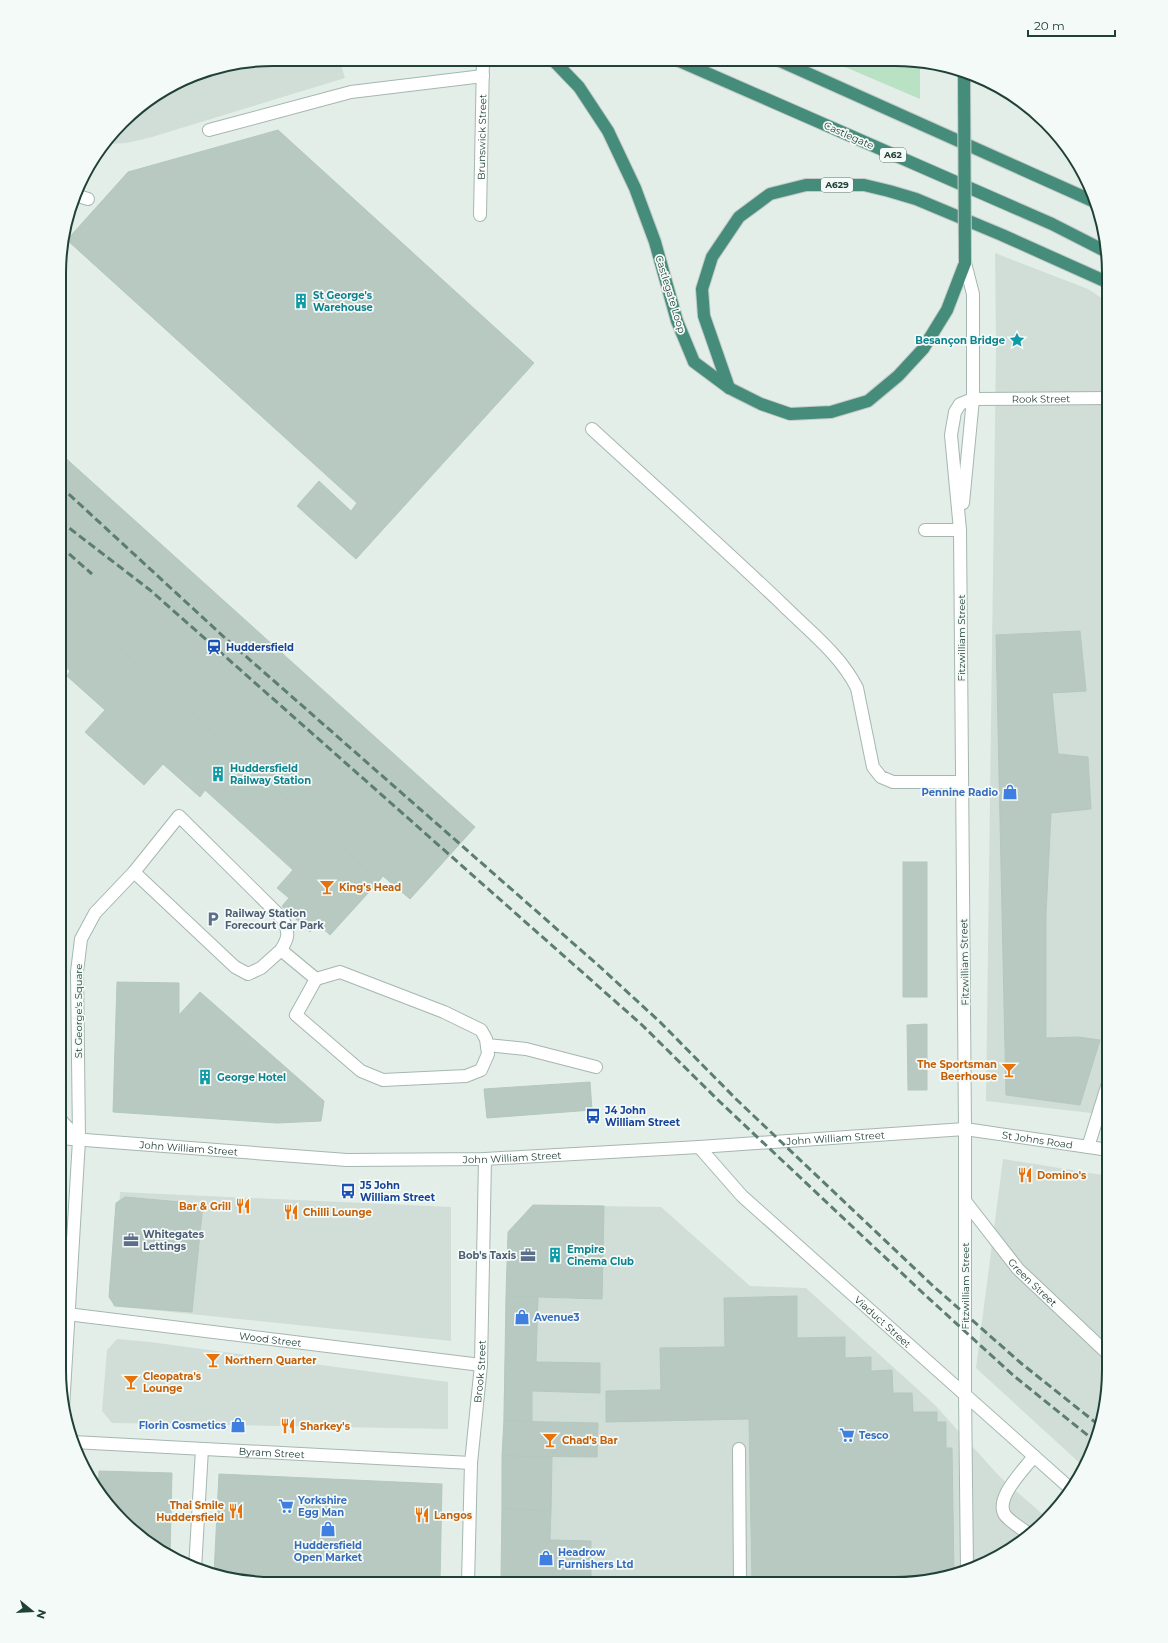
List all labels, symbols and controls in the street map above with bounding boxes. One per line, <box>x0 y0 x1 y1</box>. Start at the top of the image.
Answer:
scale bar <box>1028 12 1115 38</box>
text: 20 m <box>1034 18 1065 33</box>
street label: Brunswick Street <box>475 94 489 180</box>
street label: Castlegate <box>822 119 876 152</box>
road number: A62 <box>880 148 906 162</box>
road number: A629 <box>821 178 853 192</box>
street label: Castlegate Loop <box>652 254 689 335</box>
place label: St George's Warehouse <box>313 289 373 314</box>
building icon: St George's Warehouse <box>292 292 310 310</box>
place icon: Besançon Bridge <box>1008 331 1026 349</box>
place label: Besançon Bridge <box>915 334 1005 347</box>
street label: Rook Street <box>1012 392 1070 406</box>
street label: Fitzwilliam Street <box>955 595 968 681</box>
station icon: Huddersfield <box>205 638 223 656</box>
place label: Huddersfield <box>226 641 294 654</box>
place label: Huddersfield Railway Station <box>230 762 311 787</box>
building icon: Huddersfield Railway Station <box>209 765 227 783</box>
shop icon: Pennine Radio <box>1001 783 1019 801</box>
place label: Pennine Radio <box>922 786 998 799</box>
bar icon: King's Head <box>318 878 336 896</box>
place label: King's Head <box>339 881 401 894</box>
place label: Railway Station Forecourt Car Park <box>225 907 324 932</box>
parking icon: Railway Station Forecourt Car Park <box>204 910 222 928</box>
street label: Fitzwilliam Street <box>957 918 972 1006</box>
street label: St George's Square <box>72 964 85 1058</box>
place label: The Sportsman Beerhouse <box>917 1058 997 1083</box>
bar icon: The Sportsman Beerhouse <box>1000 1061 1018 1079</box>
building icon: George Hotel <box>196 1068 214 1086</box>
place label: George Hotel <box>217 1071 286 1084</box>
place label: J4 John William Street <box>604 1104 681 1129</box>
bus stop icon: J4 John William Street <box>584 1107 602 1125</box>
street label: John William Street <box>785 1128 885 1148</box>
street label: St Johns Road <box>1001 1128 1074 1152</box>
street label: John William Street <box>138 1138 238 1159</box>
street label: John William Street <box>462 1149 562 1166</box>
restaurant icon: Domino's <box>1016 1166 1034 1184</box>
place label: Domino's <box>1037 1169 1087 1182</box>
place label: J5 John William Street <box>359 1179 436 1204</box>
bus stop icon: J5 John William Street <box>339 1182 357 1200</box>
restaurant icon: Bar & Grill <box>234 1197 252 1215</box>
place label: Bar & Grill <box>179 1200 231 1213</box>
restaurant icon: Chilli Lounge <box>282 1203 300 1221</box>
place label: Chilli Lounge <box>303 1206 372 1219</box>
place label: Whitegates Lettings <box>143 1228 205 1253</box>
office icon: Whitegates Lettings <box>122 1231 140 1249</box>
place label: Empire Cinema Club <box>567 1243 634 1268</box>
street label: Fitzwilliam Street <box>959 1243 972 1329</box>
office icon: Bob's Taxis <box>519 1246 537 1264</box>
building icon: Empire Cinema Club <box>546 1246 564 1264</box>
place label: Bob's Taxis <box>458 1249 517 1262</box>
street label: Green Street <box>1005 1256 1060 1309</box>
street label: Viaduct Street <box>852 1293 914 1351</box>
shop icon: Avenue3 <box>513 1308 531 1326</box>
place label: Avenue3 <box>533 1311 579 1324</box>
street label: Wood Street <box>238 1329 302 1350</box>
street label: Brook Street <box>471 1340 488 1403</box>
bar icon: Northern Quarter <box>204 1351 222 1369</box>
place label: Northern Quarter <box>225 1354 317 1367</box>
place label: Cleopatra's Lounge <box>143 1370 202 1395</box>
bar icon: Cleopatra's Lounge <box>122 1373 140 1391</box>
shop icon: Florin Cosmetics <box>229 1416 247 1434</box>
restaurant icon: Sharkey's <box>279 1417 297 1435</box>
place label: Florin Cosmetics <box>139 1419 227 1432</box>
place label: Sharkey's <box>300 1420 351 1433</box>
supermarket icon: Tesco <box>838 1426 856 1444</box>
place label: Tesco <box>859 1429 889 1442</box>
bar icon: Chad's Bar <box>541 1431 559 1449</box>
place label: Chad's Bar <box>562 1434 619 1447</box>
street label: Byram Street <box>238 1445 305 1461</box>
place label: Yorkshire Egg Man <box>297 1494 347 1519</box>
supermarket icon: Yorkshire Egg Man <box>277 1497 295 1515</box>
place label: Thai Smile Huddersfield <box>156 1499 224 1524</box>
restaurant icon: Thai Smile Huddersfield <box>227 1502 245 1520</box>
restaurant icon: Langos <box>413 1506 431 1524</box>
place label: Langos <box>434 1509 473 1522</box>
shop icon: Huddersfield Open Market <box>319 1520 337 1538</box>
place label: Huddersfield Open Market <box>294 1539 363 1564</box>
place label: Headrow Furnishers Ltd <box>558 1546 634 1571</box>
shop icon: Headrow Furnishers Ltd <box>537 1549 555 1567</box>
north arrow <box>12 1591 52 1631</box>
text: N <box>33 1608 50 1620</box>

